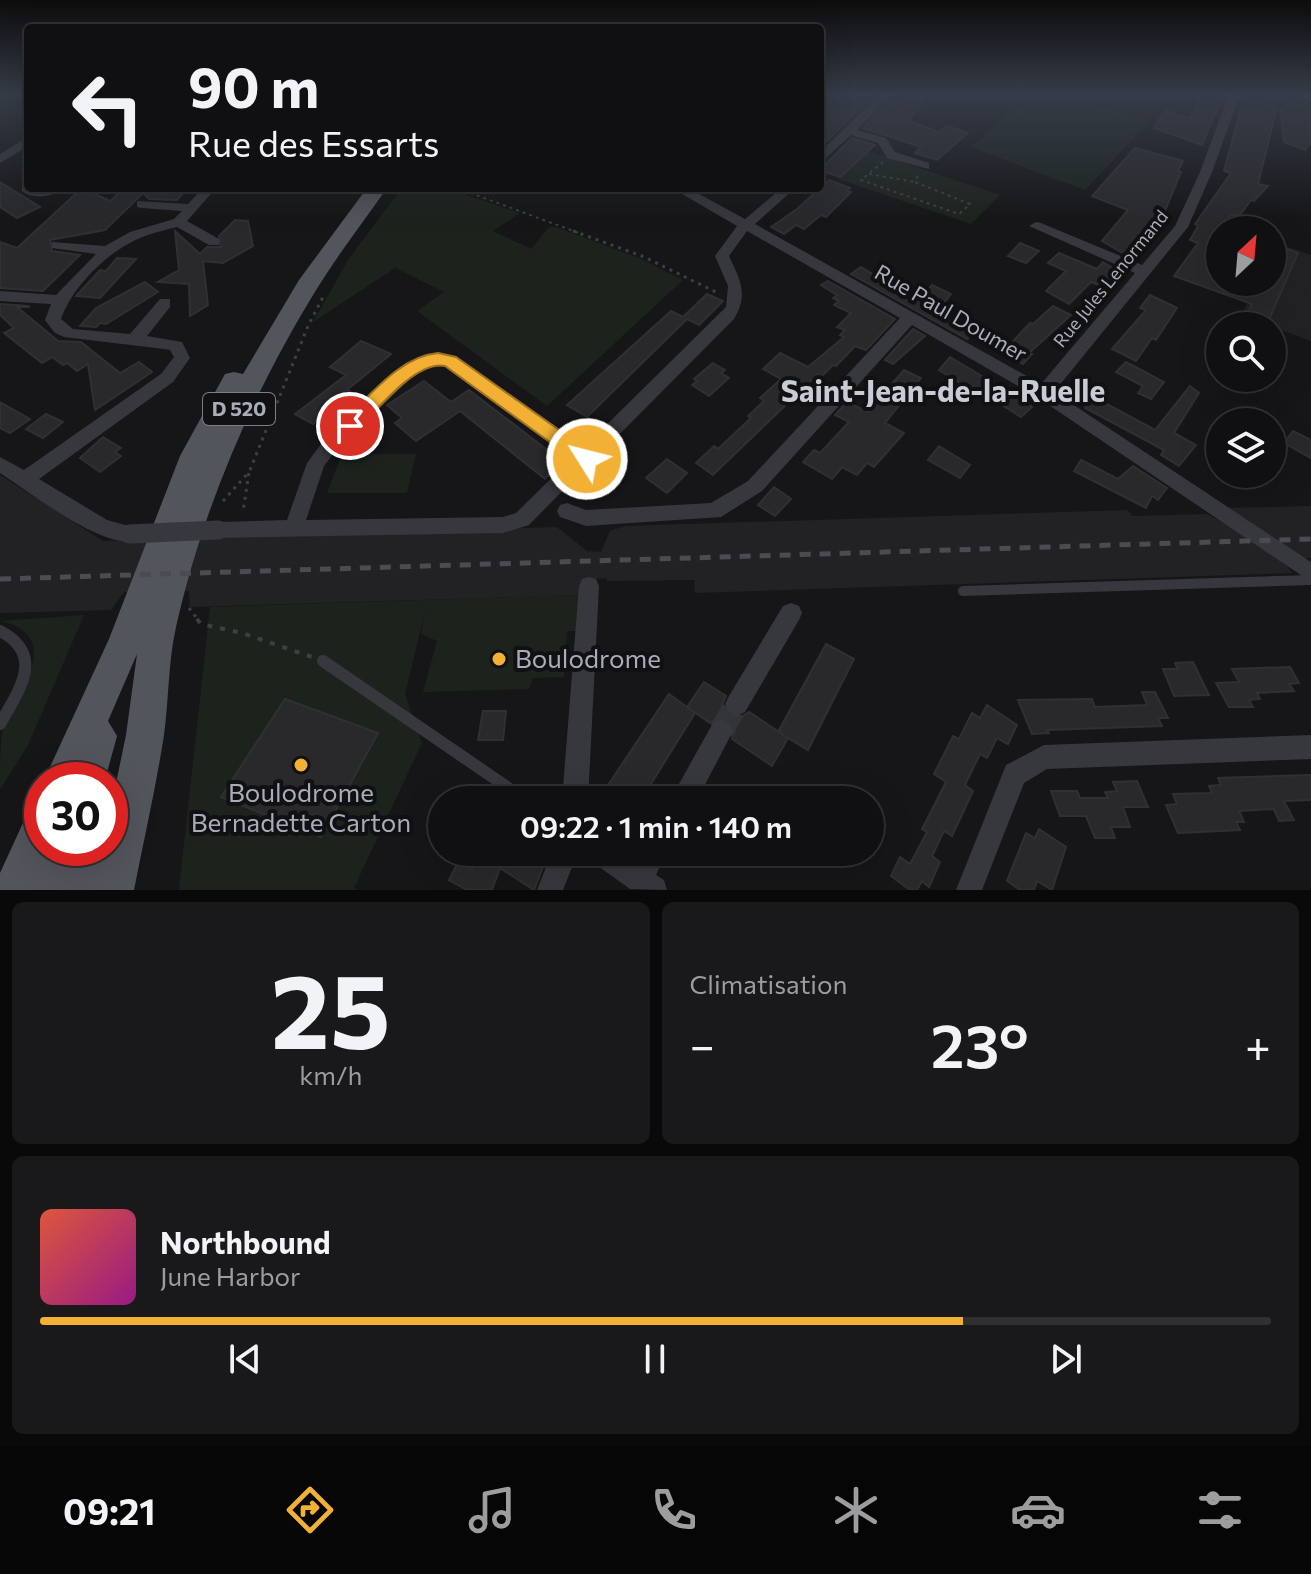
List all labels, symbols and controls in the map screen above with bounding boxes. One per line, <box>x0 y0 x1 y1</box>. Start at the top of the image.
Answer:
text: 90 m <box>188 51 319 120</box>
icon: left <box>56 56 160 160</box>
text: Rue des Essarts <box>188 120 439 164</box>
street label: Rue Jules Lenormand <box>1048 205 1172 351</box>
north arrow <box>1206 216 1286 296</box>
map controls <box>1206 216 1286 488</box>
street label: Rue Paul Doumer <box>870 258 1032 367</box>
button: search <box>1206 312 1286 392</box>
district label: Saint-Jean-de-la-Ruelle <box>781 371 1105 408</box>
pin <box>316 392 384 460</box>
road number: D 520 <box>203 393 275 425</box>
icon: arrive <box>328 404 372 448</box>
button: layers <box>1206 408 1286 488</box>
position arrow <box>545 417 629 501</box>
place label: Boulodrome <box>515 642 661 673</box>
marker: Boulodrome <box>490 650 508 668</box>
marker: Boulodrome Bernadette Carton <box>292 756 310 774</box>
speed limit sign: 30 <box>24 762 128 866</box>
place label: Boulodrome Bernadette Carton <box>191 776 411 837</box>
text: 09:22 · 1 min · 140 m <box>520 807 792 844</box>
text: 25 <box>271 943 391 1070</box>
text: Climatisation <box>690 968 847 999</box>
text: 23° <box>931 1007 1029 1080</box>
text: − <box>690 1017 715 1071</box>
text: + <box>1245 1017 1271 1071</box>
text: km/h <box>299 1059 362 1090</box>
text: Northbound <box>160 1223 331 1260</box>
text: June Harbor <box>160 1260 300 1291</box>
icon: previous <box>223 1337 267 1381</box>
icon: pause <box>633 1337 677 1381</box>
icon: next <box>1044 1337 1088 1381</box>
icon: directions <box>282 1482 338 1538</box>
icon: music <box>464 1482 520 1538</box>
icon: phone <box>646 1482 702 1538</box>
icon: climate <box>828 1482 884 1538</box>
icon: car <box>1010 1482 1066 1538</box>
icon: filters <box>1192 1482 1248 1538</box>
text: 09:21 <box>63 1488 155 1532</box>

